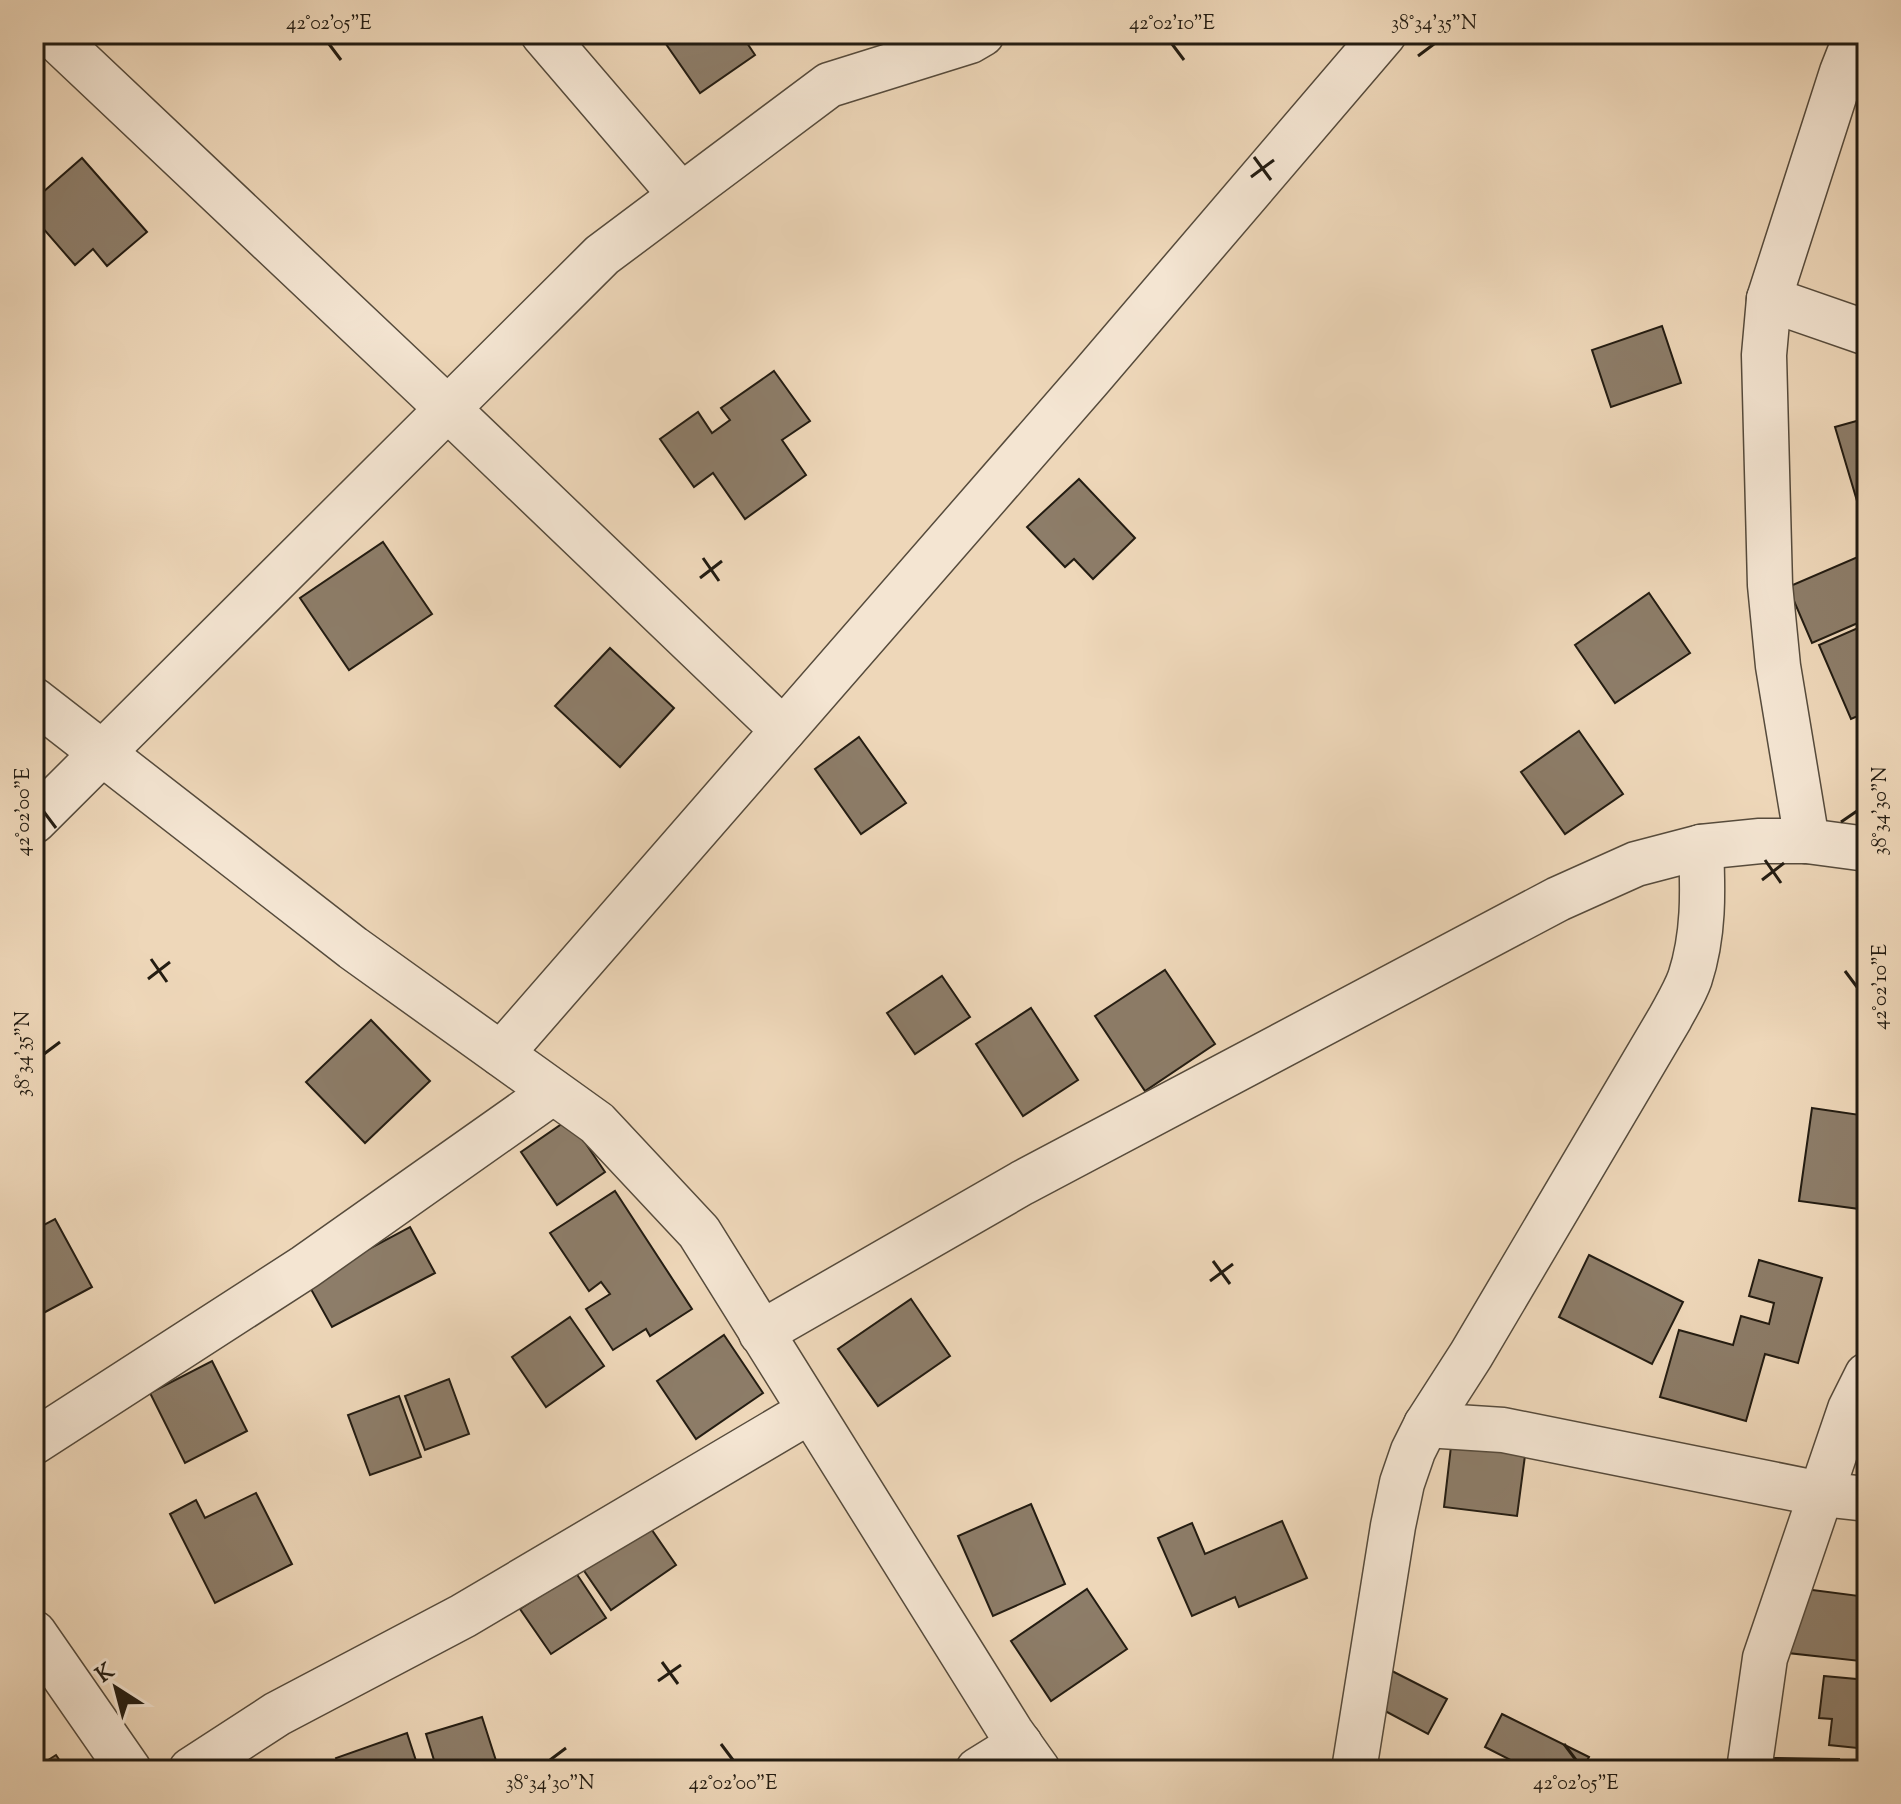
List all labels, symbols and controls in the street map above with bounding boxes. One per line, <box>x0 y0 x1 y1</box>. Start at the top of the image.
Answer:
text: 42°02'05"E <box>286 10 372 39</box>
text: 42°02'10"E <box>1129 10 1215 39</box>
text: 38°34'35"N <box>1391 10 1477 39</box>
text: 38°34'30"N <box>1867 766 1896 855</box>
text: 42°02'00"E <box>10 768 39 856</box>
text: 42°02'10"E <box>1867 944 1896 1030</box>
text: 38°34'35"N <box>10 1011 39 1097</box>
north arrow <box>76 1648 156 1728</box>
text: K <box>90 1657 122 1692</box>
text: 38°34'30"N <box>506 1770 595 1799</box>
text: 42°02'00"E <box>689 1770 777 1799</box>
text: 42°02'05"E <box>1533 1770 1619 1799</box>

